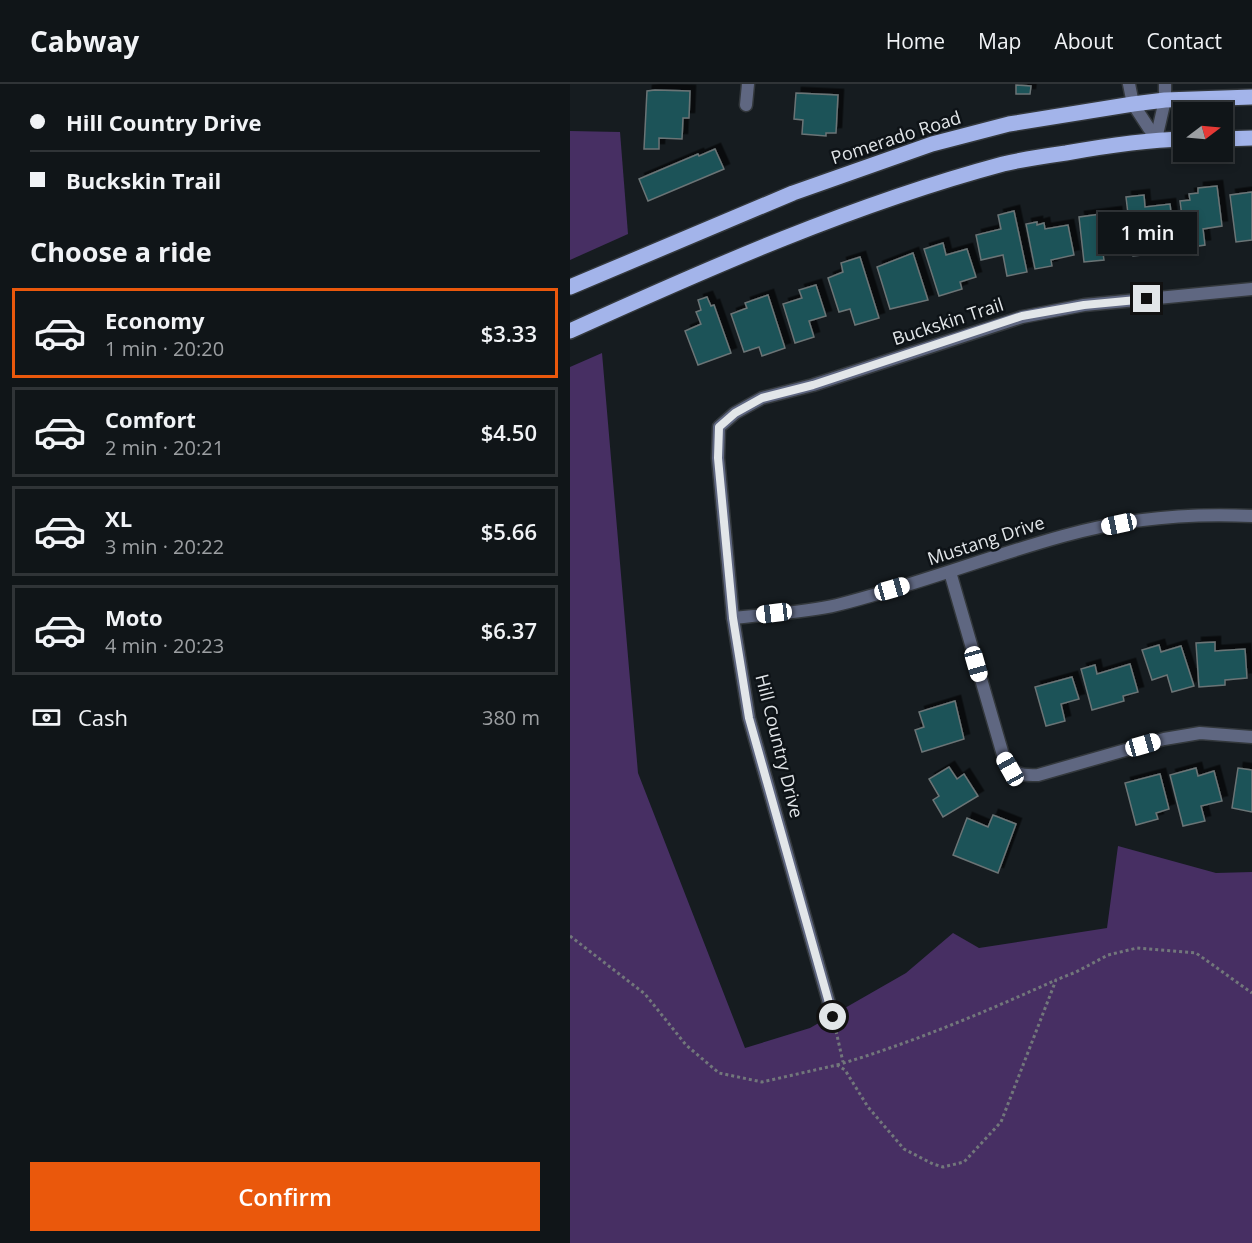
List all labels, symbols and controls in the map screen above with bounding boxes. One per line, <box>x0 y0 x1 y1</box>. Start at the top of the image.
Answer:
text: Cabway <box>30 22 139 60</box>
text: Home <box>886 27 945 55</box>
text: Map <box>978 27 1021 55</box>
text: About <box>1054 27 1114 55</box>
text: Contact <box>1147 27 1222 55</box>
north arrow <box>1173 102 1233 162</box>
map controls <box>1173 102 1233 162</box>
street label: Pomerado Road <box>828 105 964 169</box>
text: Hill Country Drive <box>66 107 262 137</box>
text: Buckskin Trail <box>66 165 221 195</box>
callout: 1 min <box>1098 212 1196 254</box>
text: 1 min <box>1121 219 1175 246</box>
text: Choose a ride <box>30 233 212 270</box>
route end <box>1133 285 1160 312</box>
street label: Buckskin Trail <box>889 292 1006 350</box>
text: Economy <box>105 305 204 335</box>
icon: car <box>33 306 87 360</box>
text: $3.33 <box>481 318 537 348</box>
text: 1 min · 20:20 <box>105 335 224 362</box>
text: Comfort <box>105 404 196 434</box>
icon: car <box>33 405 87 459</box>
text: $4.50 <box>481 417 537 447</box>
text: 2 min · 20:21 <box>105 434 224 461</box>
text: XL <box>105 503 132 533</box>
icon: car <box>33 504 87 558</box>
street label: Mustang Drive <box>924 510 1047 570</box>
car <box>1100 511 1138 537</box>
text: $5.66 <box>481 516 537 546</box>
text: 3 min · 20:22 <box>105 533 224 560</box>
car <box>872 575 912 603</box>
text: Moto <box>105 602 163 632</box>
car <box>755 602 793 624</box>
icon: car <box>33 603 87 657</box>
text: $6.37 <box>481 615 537 645</box>
text: 4 min · 20:23 <box>105 632 224 659</box>
car <box>962 644 990 684</box>
street label: Hill Country Drive <box>751 671 809 820</box>
icon: cash <box>30 701 63 734</box>
text: Cash <box>78 702 128 732</box>
text: 380 m <box>482 704 540 731</box>
car <box>1123 731 1163 759</box>
car <box>993 749 1027 789</box>
route start <box>819 1003 846 1030</box>
button: Confirm <box>30 1162 540 1231</box>

